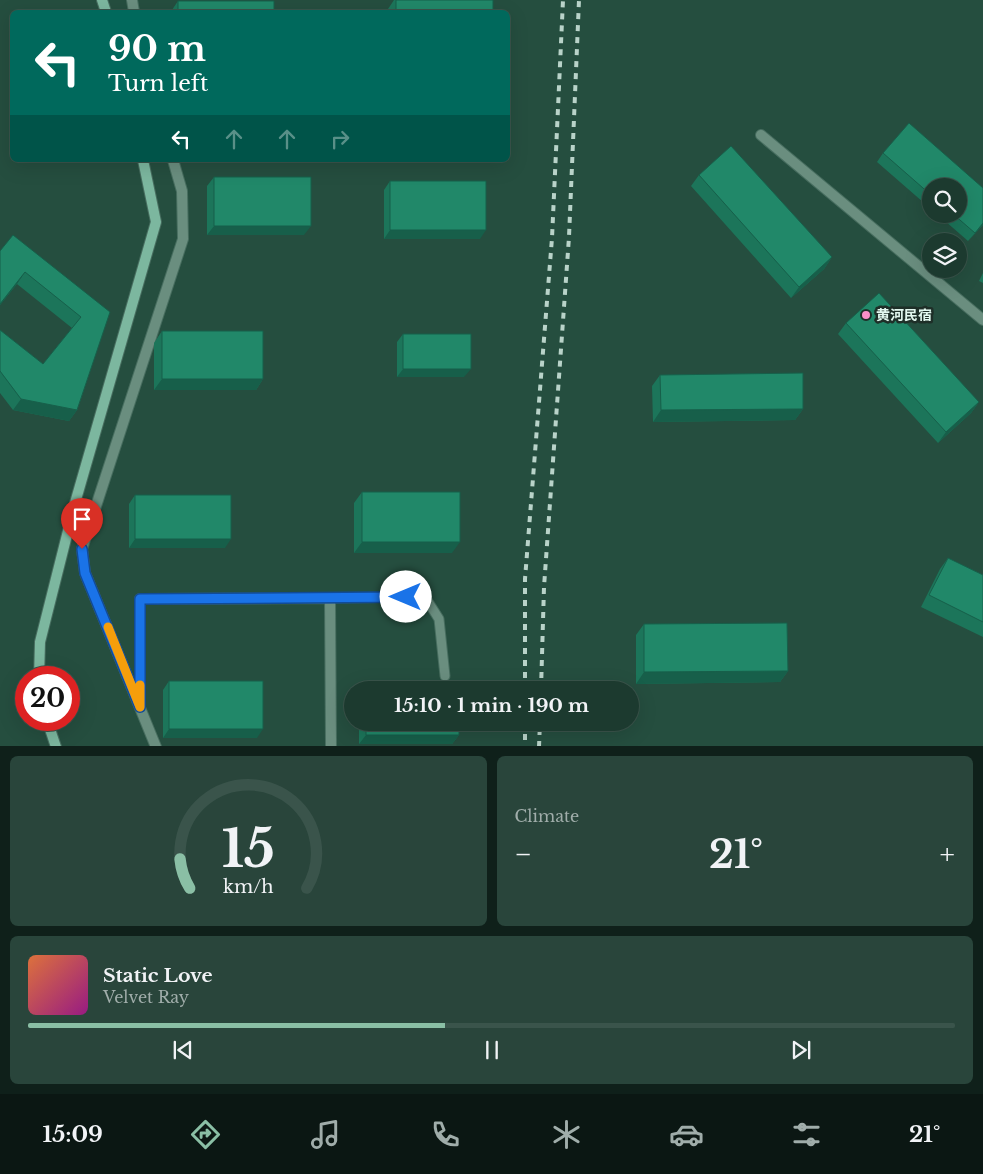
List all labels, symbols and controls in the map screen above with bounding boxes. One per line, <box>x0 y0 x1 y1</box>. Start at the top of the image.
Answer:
text: 90 m <box>108 27 206 70</box>
icon: left <box>25 30 90 95</box>
text: Turn left <box>108 70 208 97</box>
icon: left <box>167 125 195 153</box>
icon: ahead <box>220 125 248 153</box>
icon: ahead <box>273 125 301 153</box>
icon: right <box>326 125 354 153</box>
map controls <box>922 178 967 278</box>
button: search <box>922 178 967 223</box>
button: layers <box>922 233 967 278</box>
place label: 黄河民宿 <box>876 306 932 324</box>
marker: 黄河民宿 <box>860 309 872 321</box>
pin <box>61 498 103 549</box>
icon: arrive <box>68 505 96 533</box>
position arrow <box>379 570 431 622</box>
speed limit sign: 20 <box>15 666 80 731</box>
text: 15:10 · 1 min · 190 m <box>394 694 589 717</box>
text: Climate <box>515 806 579 826</box>
text: 15 <box>221 817 275 881</box>
text: 21° <box>709 831 763 878</box>
text: − <box>515 837 532 872</box>
text: + <box>940 837 955 872</box>
text: km/h <box>223 876 274 898</box>
text: Static Love <box>103 964 213 987</box>
text: Velvet Ray <box>103 987 189 1007</box>
icon: previous <box>169 1036 197 1064</box>
icon: pause <box>478 1036 506 1064</box>
icon: next <box>787 1036 815 1064</box>
icon: directions <box>188 1117 223 1152</box>
icon: music <box>308 1117 343 1152</box>
icon: phone <box>428 1117 463 1152</box>
icon: climate <box>549 1117 584 1152</box>
icon: car <box>669 1117 704 1152</box>
icon: filters <box>789 1117 824 1152</box>
text: 15:09 <box>43 1121 103 1148</box>
text: 21° <box>909 1121 940 1148</box>

